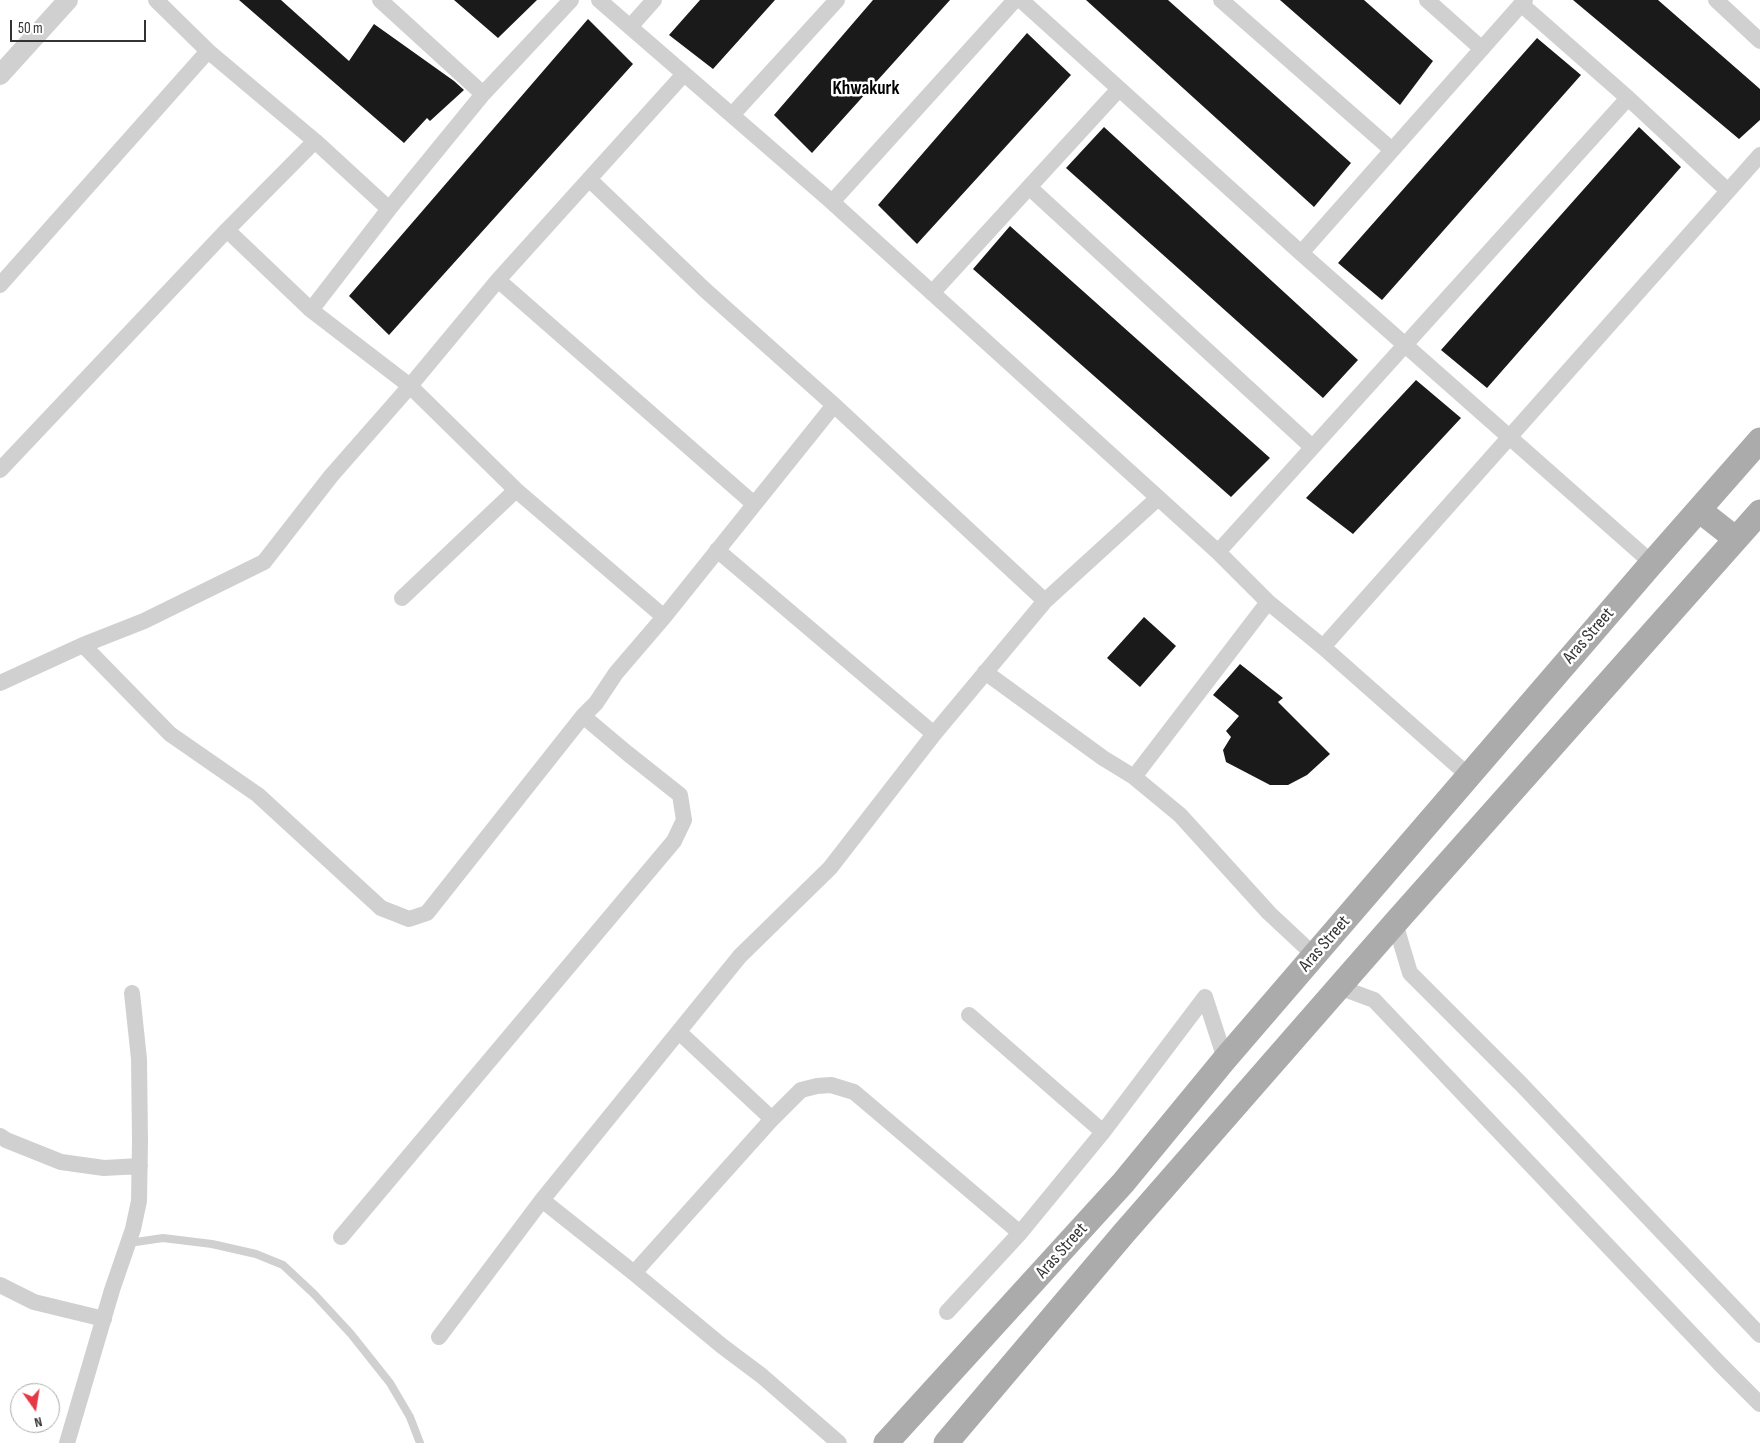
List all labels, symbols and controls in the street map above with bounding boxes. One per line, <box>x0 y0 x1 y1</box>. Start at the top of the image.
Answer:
scale bar <box>12 10 149 42</box>
text: 50 m <box>18 19 43 38</box>
district label: Khwakurk <box>833 78 899 100</box>
street label: Aras Street <box>1559 604 1619 668</box>
street label: Aras Street <box>1295 912 1355 976</box>
street label: Aras Street <box>1032 1219 1092 1283</box>
north arrow <box>10 1383 60 1433</box>
text: N <box>33 1413 44 1431</box>

